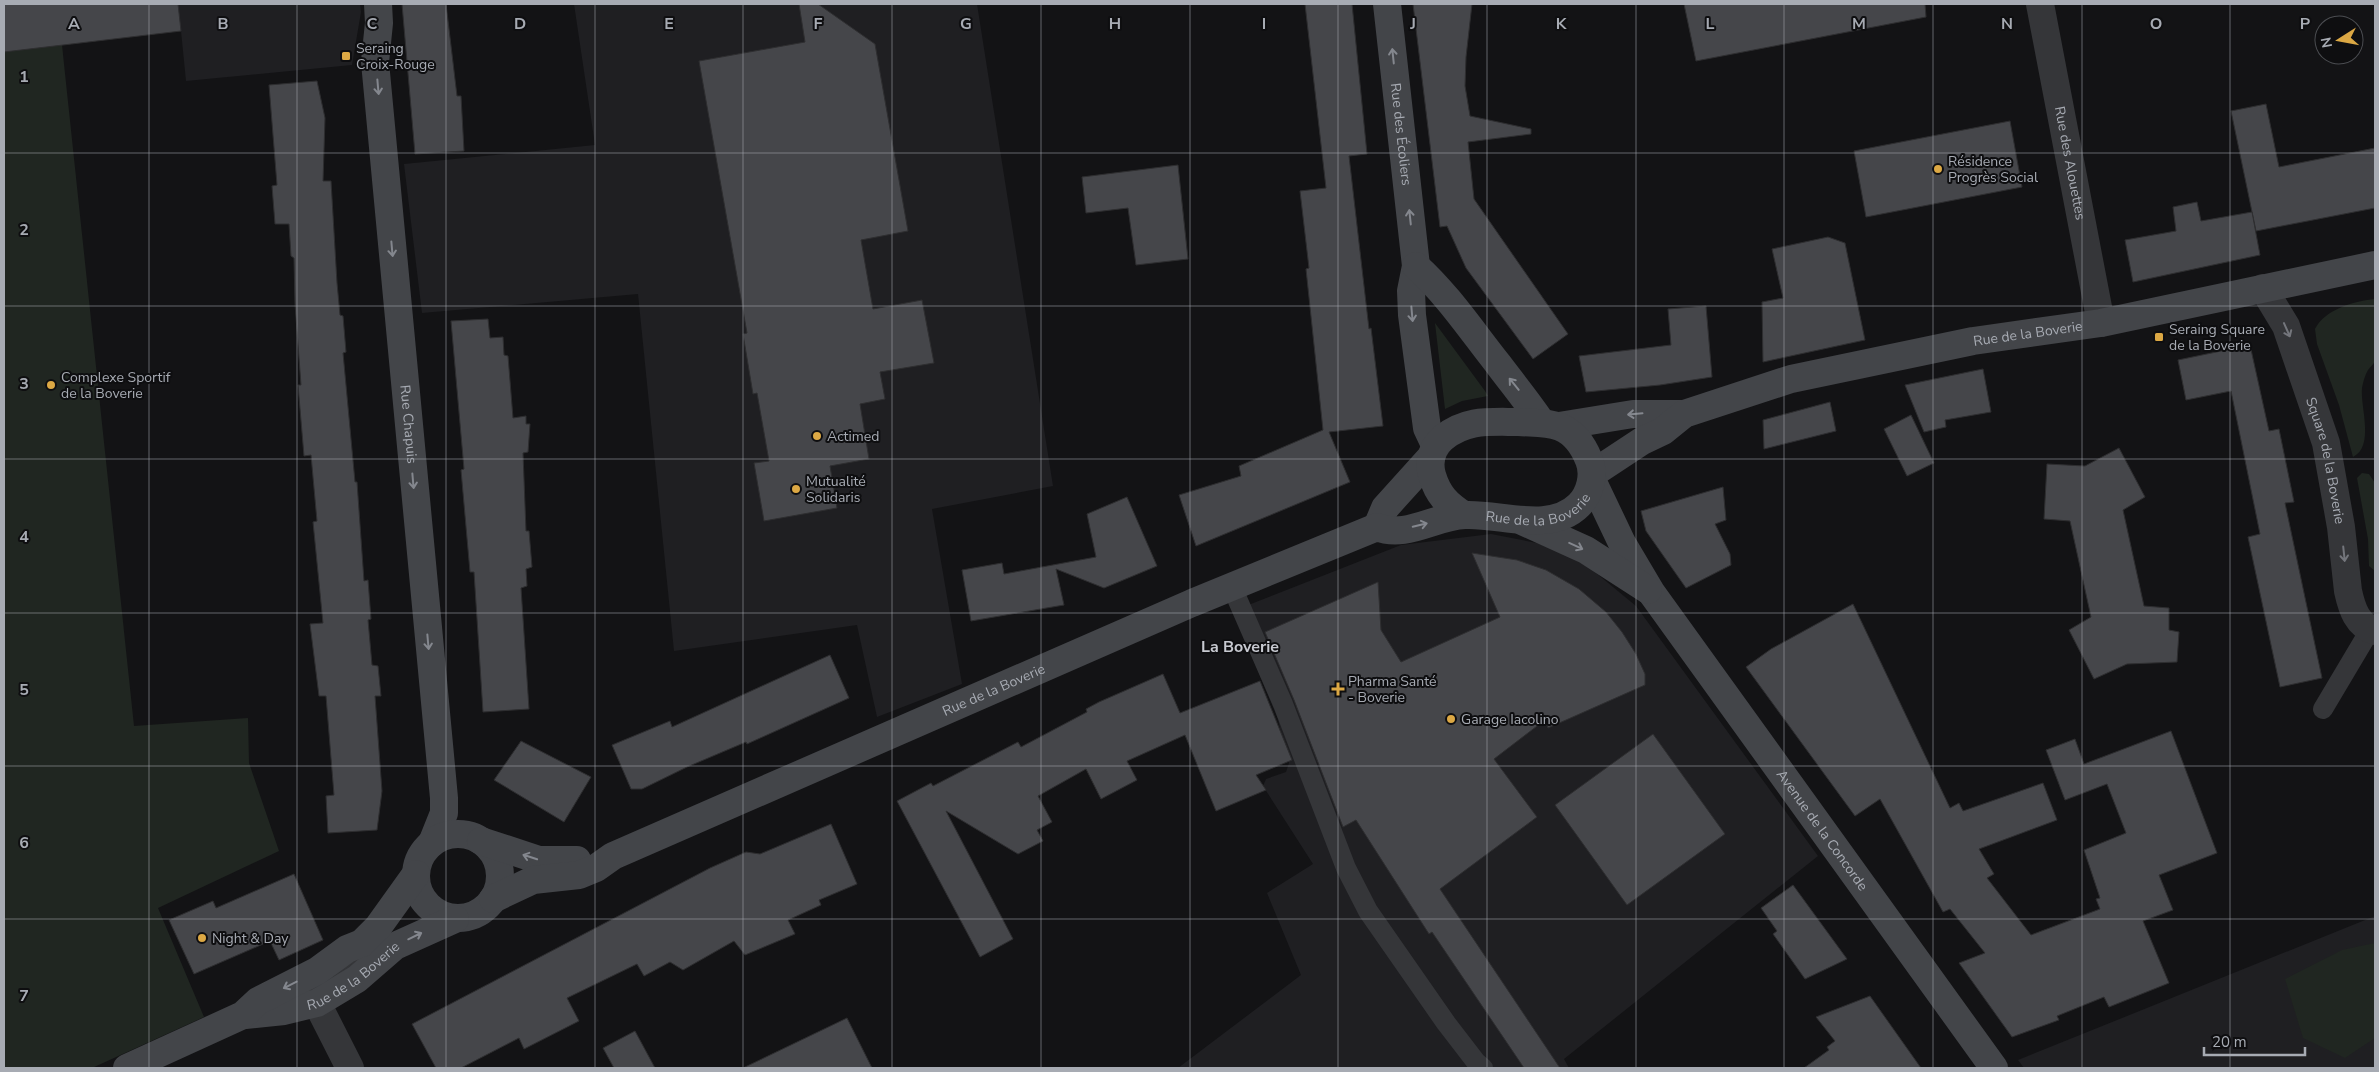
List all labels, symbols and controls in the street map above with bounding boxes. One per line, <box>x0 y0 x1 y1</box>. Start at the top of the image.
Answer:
text: A <box>68 13 80 35</box>
text: B <box>217 13 229 35</box>
text: C <box>367 13 378 35</box>
text: D <box>514 13 526 35</box>
text: E <box>664 13 674 35</box>
text: F <box>814 13 823 35</box>
text: G <box>960 13 972 35</box>
text: H <box>1109 13 1121 35</box>
text: I <box>1262 13 1266 35</box>
text: J <box>1409 13 1416 35</box>
text: K <box>1556 13 1568 35</box>
text: L <box>1706 13 1715 35</box>
text: M <box>1852 13 1866 35</box>
text: N <box>2001 13 2013 35</box>
text: O <box>2150 13 2162 35</box>
text: P <box>2300 13 2310 35</box>
north arrow <box>2314 15 2364 65</box>
text: N <box>2316 35 2337 49</box>
place label: Seraing Croix-Rouge <box>356 39 435 74</box>
one-way arrow <box>1388 48 1398 64</box>
marker: Seraing Croix-Rouge <box>340 50 352 62</box>
text: 1 <box>19 66 29 88</box>
one-way arrow <box>373 79 383 95</box>
street label: Rue des Écoliers <box>1386 82 1417 187</box>
street label: Rue des Alouettes <box>2050 105 2091 222</box>
place label: Résidence Progrès Social <box>1948 152 2039 187</box>
marker: Résidence Progrès Social <box>1932 163 1944 175</box>
one-way arrow <box>1406 210 1415 226</box>
text: 2 <box>19 219 29 241</box>
one-way arrow <box>388 241 397 257</box>
one-way arrow <box>1408 306 1417 322</box>
street label: Rue de la Boverie <box>1972 316 2084 350</box>
place label: Seraing Square de la Boverie <box>2169 320 2265 355</box>
one-way arrow <box>2283 322 2293 337</box>
marker: Seraing Square de la Boverie <box>2153 331 2165 343</box>
place label: Complexe Sportif de la Boverie <box>61 368 171 403</box>
text: 3 <box>19 373 29 395</box>
one-way arrow <box>1508 377 1519 390</box>
marker: Complexe Sportif de la Boverie <box>45 379 57 391</box>
street label: Rue Chapuis <box>396 384 422 465</box>
street label: Square de la Boverie <box>2301 394 2350 525</box>
one-way arrow <box>1627 410 1643 419</box>
place label: Actimed <box>827 427 879 446</box>
marker: Actimed <box>811 430 823 442</box>
one-way arrow <box>408 472 418 488</box>
place label: Mutualité Solidaris <box>806 472 866 507</box>
marker: Mutualité Solidaris <box>790 483 802 495</box>
street label: Rue de la Boverie <box>1485 490 1595 530</box>
one-way arrow <box>1412 520 1428 530</box>
text: 4 <box>19 526 29 548</box>
one-way arrow <box>1568 542 1583 551</box>
one-way arrow <box>2339 546 2349 562</box>
one-way arrow <box>423 634 433 650</box>
district label: La Boverie <box>1201 636 1279 658</box>
street label: Rue de la Boverie <box>939 659 1048 720</box>
place label: Pharma Santé - Boverie <box>1348 672 1437 707</box>
text: 5 <box>19 679 29 701</box>
marker: Pharma Santé - Boverie <box>1332 683 1344 695</box>
place label: Garage Iacolino <box>1461 710 1559 729</box>
marker: Garage Iacolino <box>1445 713 1457 725</box>
street label: Avenue de la Concorde <box>1772 766 1873 894</box>
text: 6 <box>19 832 29 854</box>
one-way arrow <box>523 852 538 861</box>
place label: Night & Day <box>212 929 289 948</box>
one-way arrow <box>407 931 422 940</box>
marker: Night & Day <box>196 932 208 944</box>
street label: Rue de la Boverie <box>305 937 403 1015</box>
one-way arrow <box>283 981 298 990</box>
text: 7 <box>19 985 29 1007</box>
scale bar <box>2204 1024 2305 1056</box>
text: 20 m <box>2212 1032 2247 1052</box>

